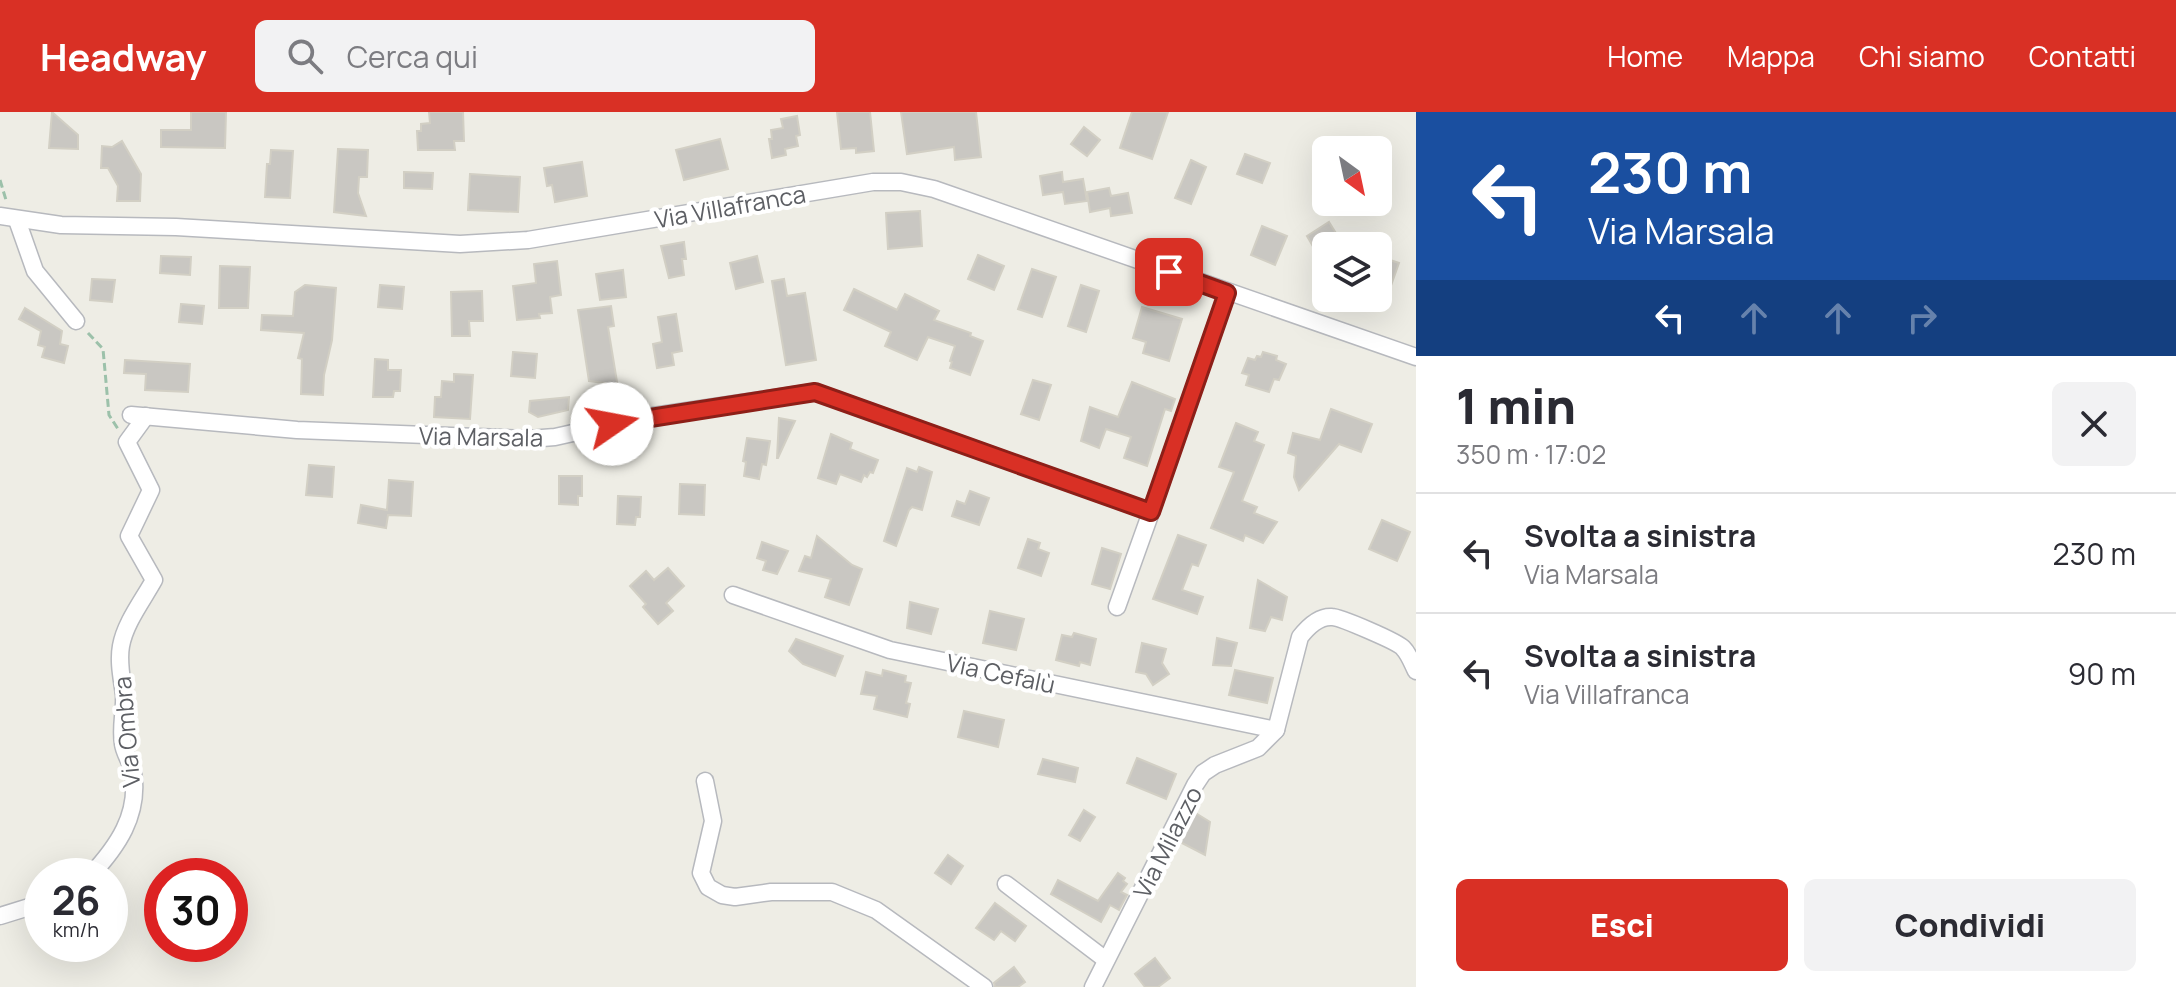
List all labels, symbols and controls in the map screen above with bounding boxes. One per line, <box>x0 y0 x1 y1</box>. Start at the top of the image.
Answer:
search box <box>255 20 815 92</box>
text: Headway <box>40 30 207 82</box>
icon: search <box>283 34 327 78</box>
text: Cerca qui <box>347 36 478 77</box>
text: Home <box>1607 37 1683 75</box>
text: Mappa <box>1727 37 1815 75</box>
text: Chi siamo <box>1859 37 1985 75</box>
text: Contatti <box>2029 37 2136 75</box>
text: 230 m <box>1588 133 1752 210</box>
north arrow <box>1312 136 1392 216</box>
map controls <box>1312 136 1392 312</box>
icon: left <box>1456 144 1560 248</box>
street label: Via Villafranca <box>652 176 808 236</box>
text: Via Marsala <box>1588 206 1774 255</box>
button: layers <box>1312 232 1392 312</box>
pin <box>1135 238 1203 306</box>
icon: arrive <box>1147 250 1191 294</box>
icon: left <box>1648 296 1692 340</box>
icon: ahead <box>1732 296 1776 340</box>
icon: ahead <box>1816 296 1860 340</box>
icon: right <box>1900 296 1944 340</box>
text: 1 min <box>1456 373 1576 438</box>
position arrow <box>570 382 654 466</box>
button: close <box>2052 382 2136 466</box>
street label: Via Marsala <box>419 418 543 454</box>
text: 350 m · 17:02 <box>1456 436 1606 472</box>
text: Svolta a sinistra <box>1524 515 1756 556</box>
icon: left <box>1456 531 1500 575</box>
text: 230 m <box>2053 533 2136 574</box>
text: Via Marsala <box>1524 556 1659 592</box>
text: Svolta a sinistra <box>1524 635 1756 676</box>
street label: Via Cefalù <box>944 645 1058 701</box>
icon: left <box>1456 651 1500 695</box>
text: 90 m <box>2068 653 2136 694</box>
street label: Via Ombra <box>105 675 147 789</box>
text: Via Villafranca <box>1524 676 1689 712</box>
street label: Via Milazzo <box>1125 781 1209 903</box>
speed limit sign: 30 <box>144 858 248 962</box>
text: 26 <box>52 872 100 927</box>
button: Esci <box>1456 879 1788 971</box>
button: Condividi <box>1804 879 2136 971</box>
text: km/h <box>53 916 99 943</box>

